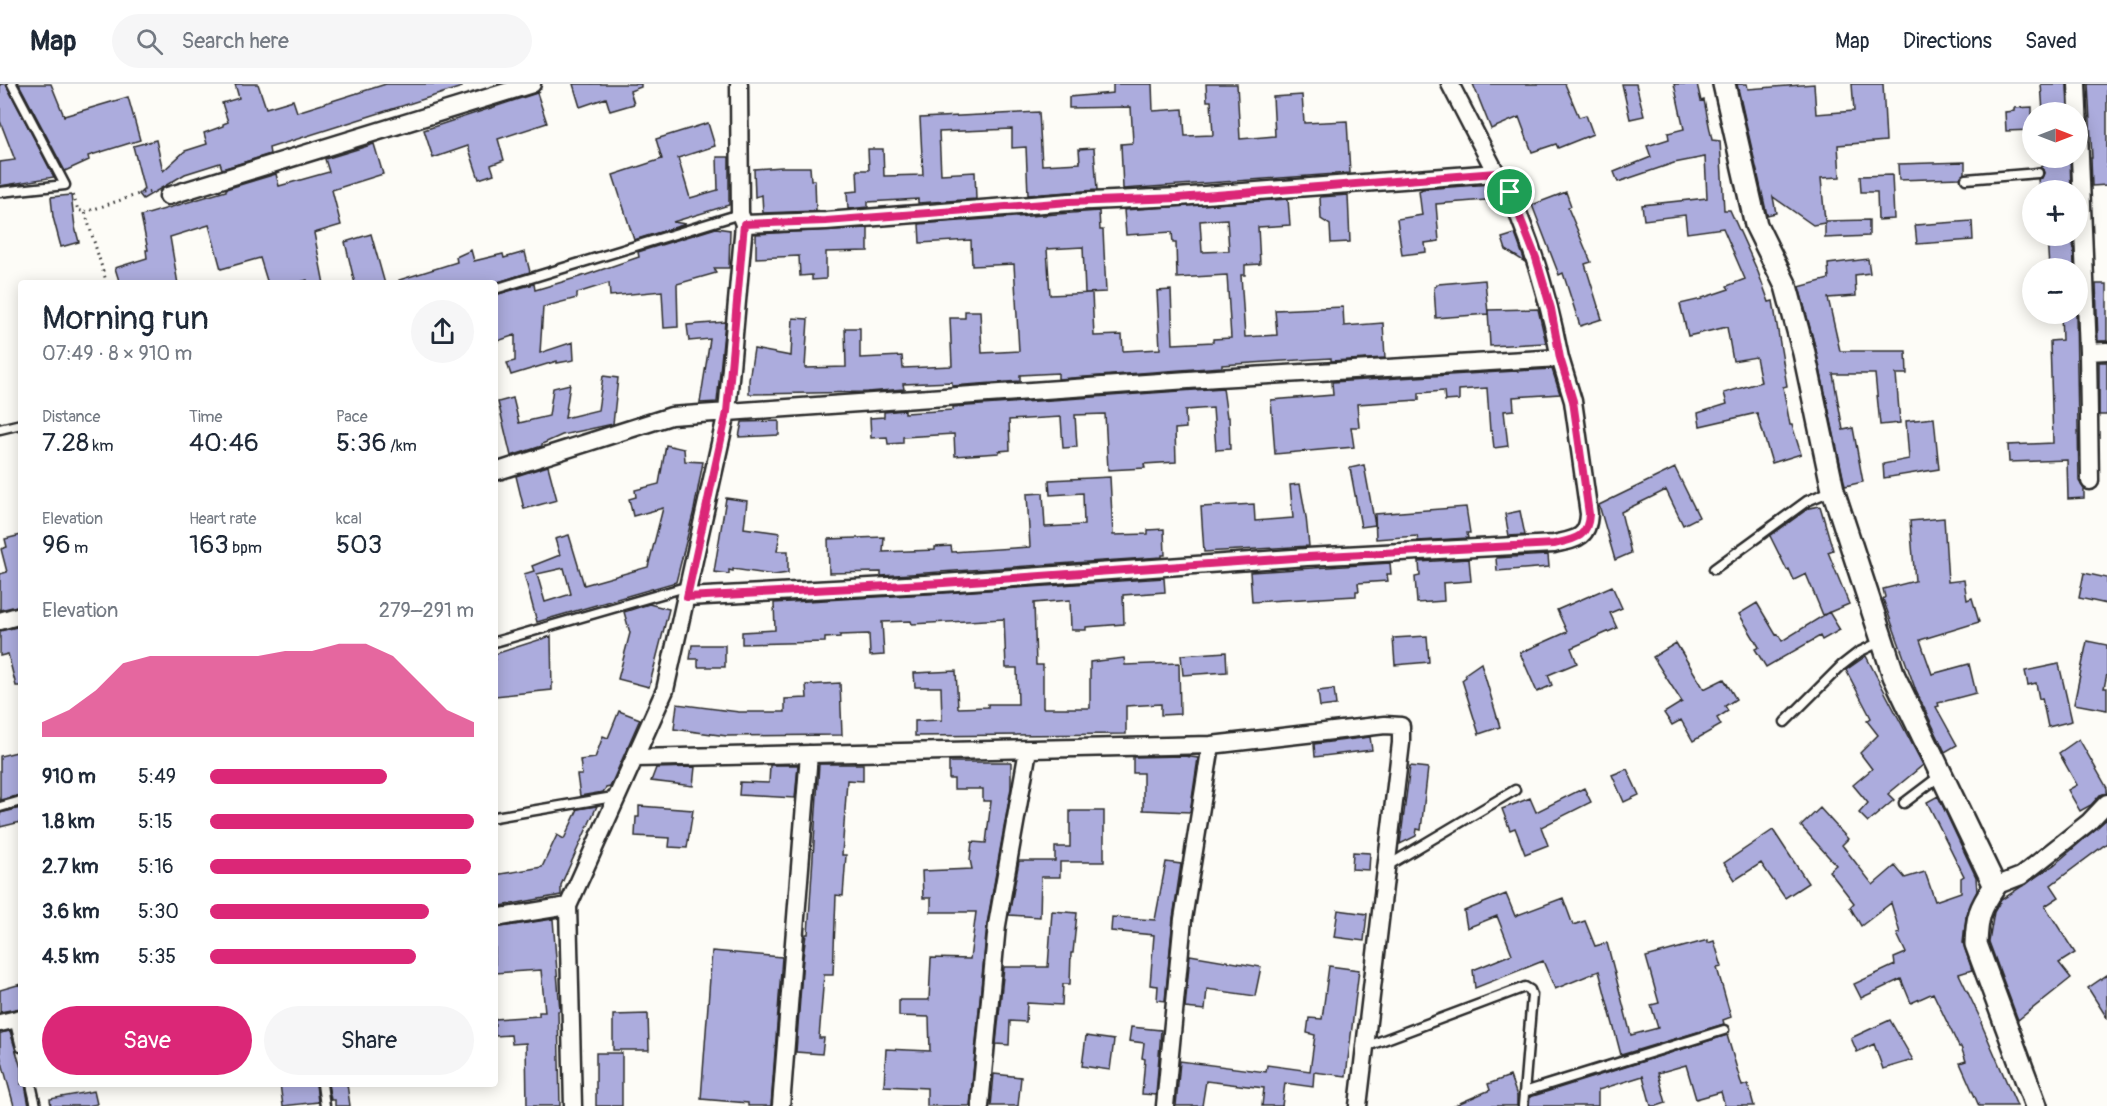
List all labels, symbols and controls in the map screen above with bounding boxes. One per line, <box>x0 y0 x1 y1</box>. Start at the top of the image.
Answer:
search box <box>112 14 532 68</box>
text: Map <box>30 24 76 59</box>
icon: search <box>133 25 166 58</box>
text: Search here <box>181 27 289 55</box>
text: Map <box>1835 28 1870 55</box>
text: Directions <box>1903 28 1992 55</box>
text: Saved <box>2025 28 2077 55</box>
north arrow <box>2022 102 2088 168</box>
map controls <box>2022 102 2088 324</box>
pin <box>1484 166 1535 217</box>
icon: arrive <box>1493 175 1526 208</box>
button: + <box>2022 180 2088 246</box>
button: − <box>2022 258 2088 324</box>
text: Morning run <box>42 298 209 339</box>
button: share <box>411 300 474 363</box>
text: 07:49 · 8 × 910 m <box>42 341 192 366</box>
text: Distance <box>42 407 101 427</box>
text: Time <box>189 407 222 427</box>
text: Pace <box>336 407 368 427</box>
text: 7.28 <box>42 427 89 459</box>
text: 40:46 <box>189 427 259 459</box>
text: 5:36 <box>336 427 387 459</box>
text: km <box>89 436 113 456</box>
text: /km <box>387 436 417 456</box>
text: Elevation <box>42 509 103 529</box>
text: Heart rate <box>189 509 256 529</box>
text: kcal <box>336 509 362 529</box>
text: 96 <box>42 529 71 561</box>
text: 163 <box>189 529 229 561</box>
text: 503 <box>336 529 382 561</box>
text: m <box>71 538 88 558</box>
text: bpm <box>229 538 262 558</box>
text: Elevation <box>42 598 118 623</box>
text: 279–291 m <box>379 598 474 623</box>
text: 910 m <box>42 764 96 789</box>
text: 5:49 <box>138 764 176 789</box>
text: 1.8 km <box>42 809 95 834</box>
text: 5:15 <box>138 809 173 834</box>
text: 2.7 km <box>42 854 99 879</box>
text: 5:16 <box>138 854 174 879</box>
text: 3.6 km <box>42 899 100 924</box>
text: 5:30 <box>138 899 179 924</box>
text: 4.5 km <box>42 944 99 969</box>
text: 5:35 <box>138 944 176 969</box>
button: Save <box>42 1006 252 1075</box>
button: Share <box>264 1006 474 1075</box>

